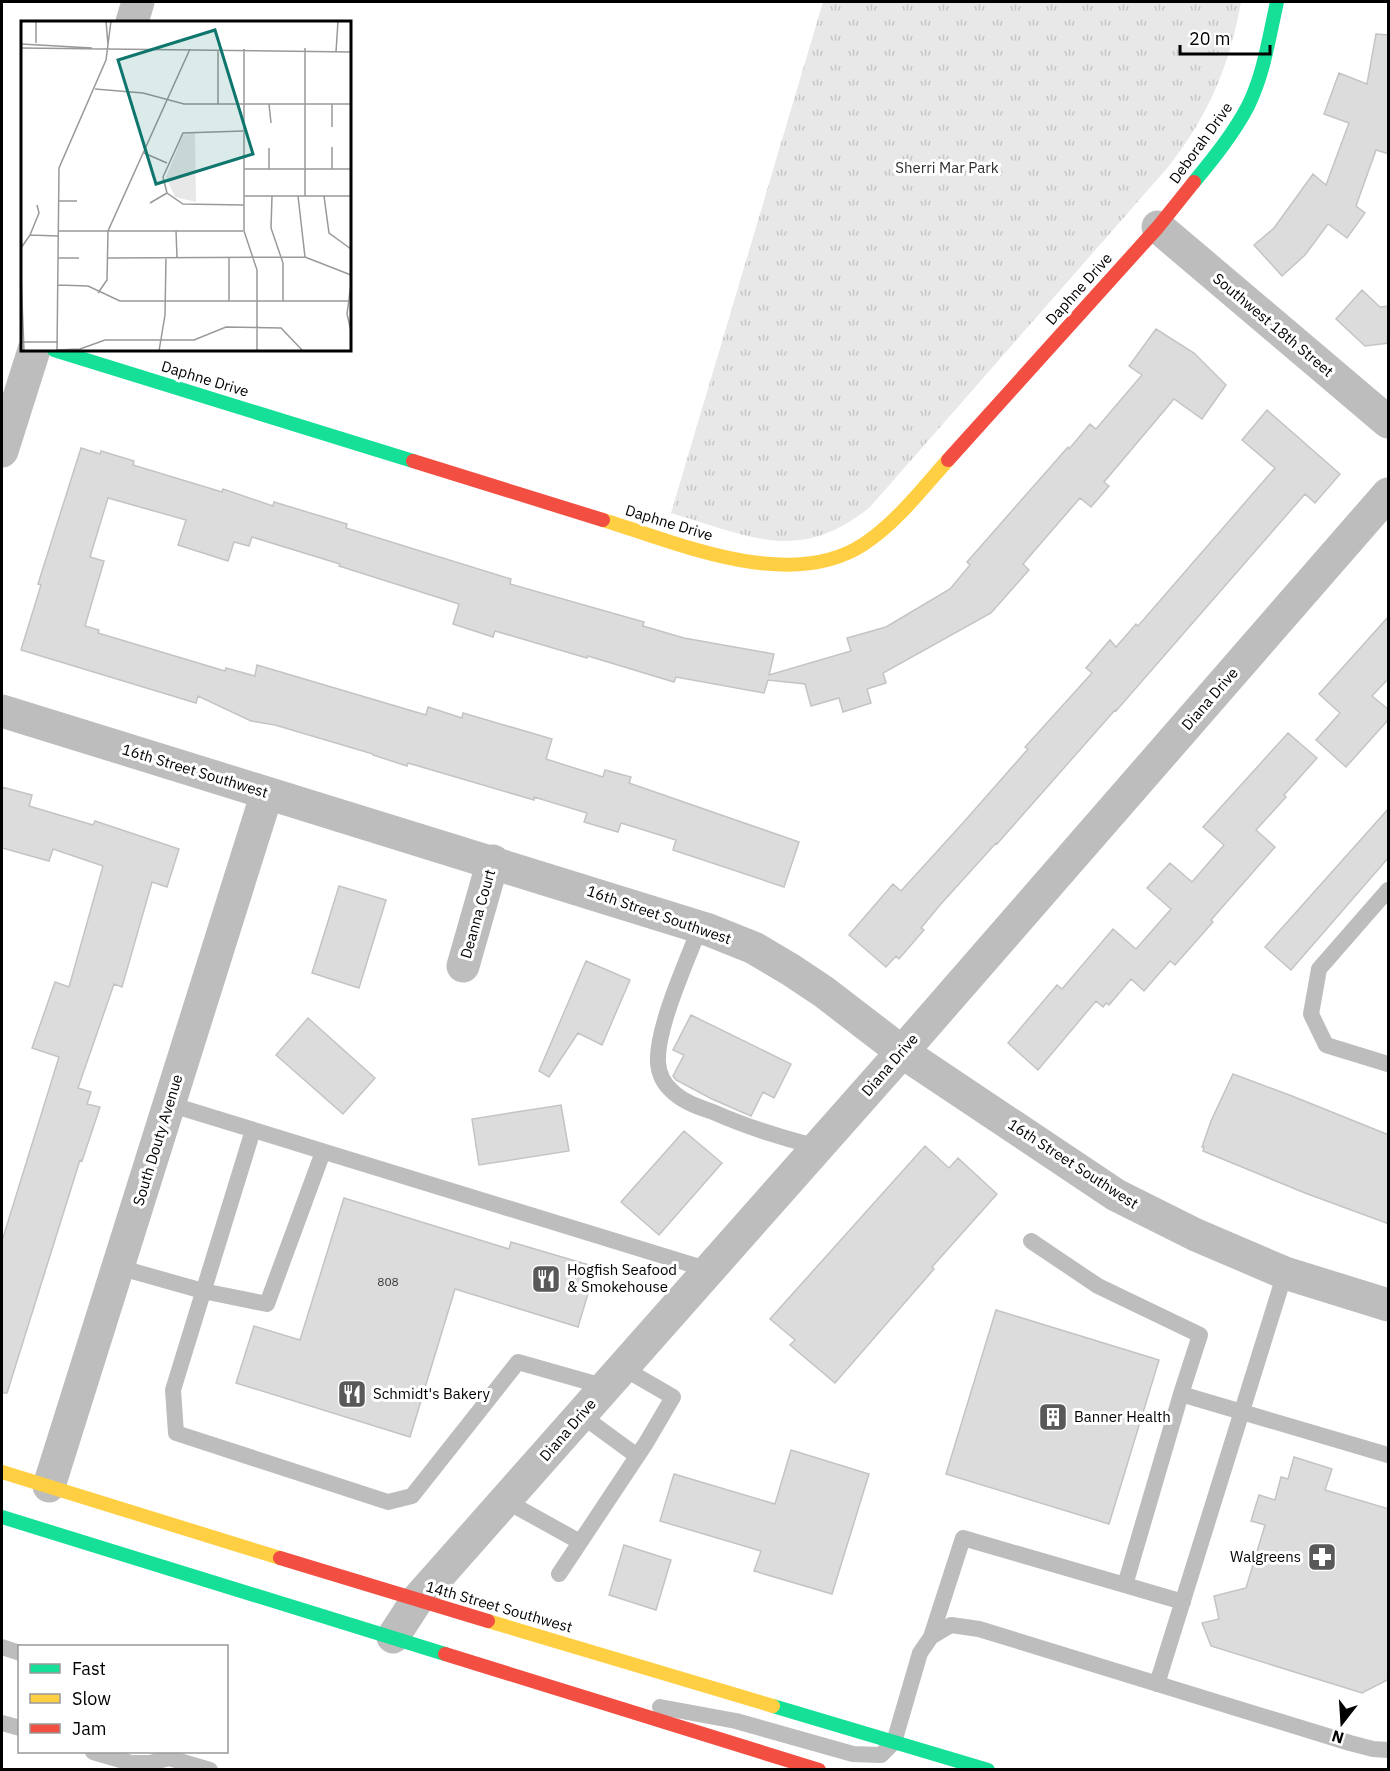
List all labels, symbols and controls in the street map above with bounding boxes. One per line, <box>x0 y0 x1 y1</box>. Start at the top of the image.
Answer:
scale bar <box>1180 18 1270 56</box>
inset map <box>21 21 351 351</box>
text: 20 m <box>1189 27 1231 50</box>
street label: Deborah Drive <box>1165 98 1236 187</box>
park label: Sherri Mar Park <box>895 158 999 177</box>
street label: Daphne Drive <box>1041 249 1116 329</box>
street label: Southwest 18th Street <box>1209 269 1337 381</box>
street label: Daphne Drive <box>159 356 251 401</box>
street label: Daphne Drive <box>623 500 715 545</box>
street label: Diana Drive <box>1177 663 1242 734</box>
street label: 16th Street Southwest <box>120 739 270 802</box>
street label: Deanna Court <box>456 867 499 961</box>
street label: 16th Street Southwest <box>584 881 734 948</box>
street label: Diana Drive <box>857 1029 922 1100</box>
street label: South Douty Avenue <box>129 1072 187 1208</box>
street label: 16th Street Southwest <box>1005 1114 1142 1213</box>
place label: Hogfish Seafood & Smokehouse <box>567 1260 677 1296</box>
restaurant icon: Hogfish Seafood & Smokehouse <box>530 1263 562 1295</box>
house number: 808 <box>377 1274 399 1289</box>
restaurant icon: Schmidt's Bakery <box>336 1378 368 1410</box>
place label: Schmidt's Bakery <box>373 1384 490 1403</box>
street label: Diana Drive <box>535 1394 600 1465</box>
building icon: Banner Health <box>1037 1401 1069 1433</box>
place label: Banner Health <box>1074 1407 1171 1426</box>
pharmacy icon: Walgreens <box>1306 1541 1338 1573</box>
place label: Walgreens <box>1230 1547 1301 1566</box>
street label: 14th Street Southwest <box>424 1577 575 1637</box>
legend <box>18 1645 228 1753</box>
text: Fast <box>72 1657 106 1680</box>
text: Slow <box>72 1687 111 1710</box>
north arrow <box>1312 1693 1372 1753</box>
text: Jam <box>72 1717 107 1740</box>
text: N <box>1329 1726 1346 1749</box>

